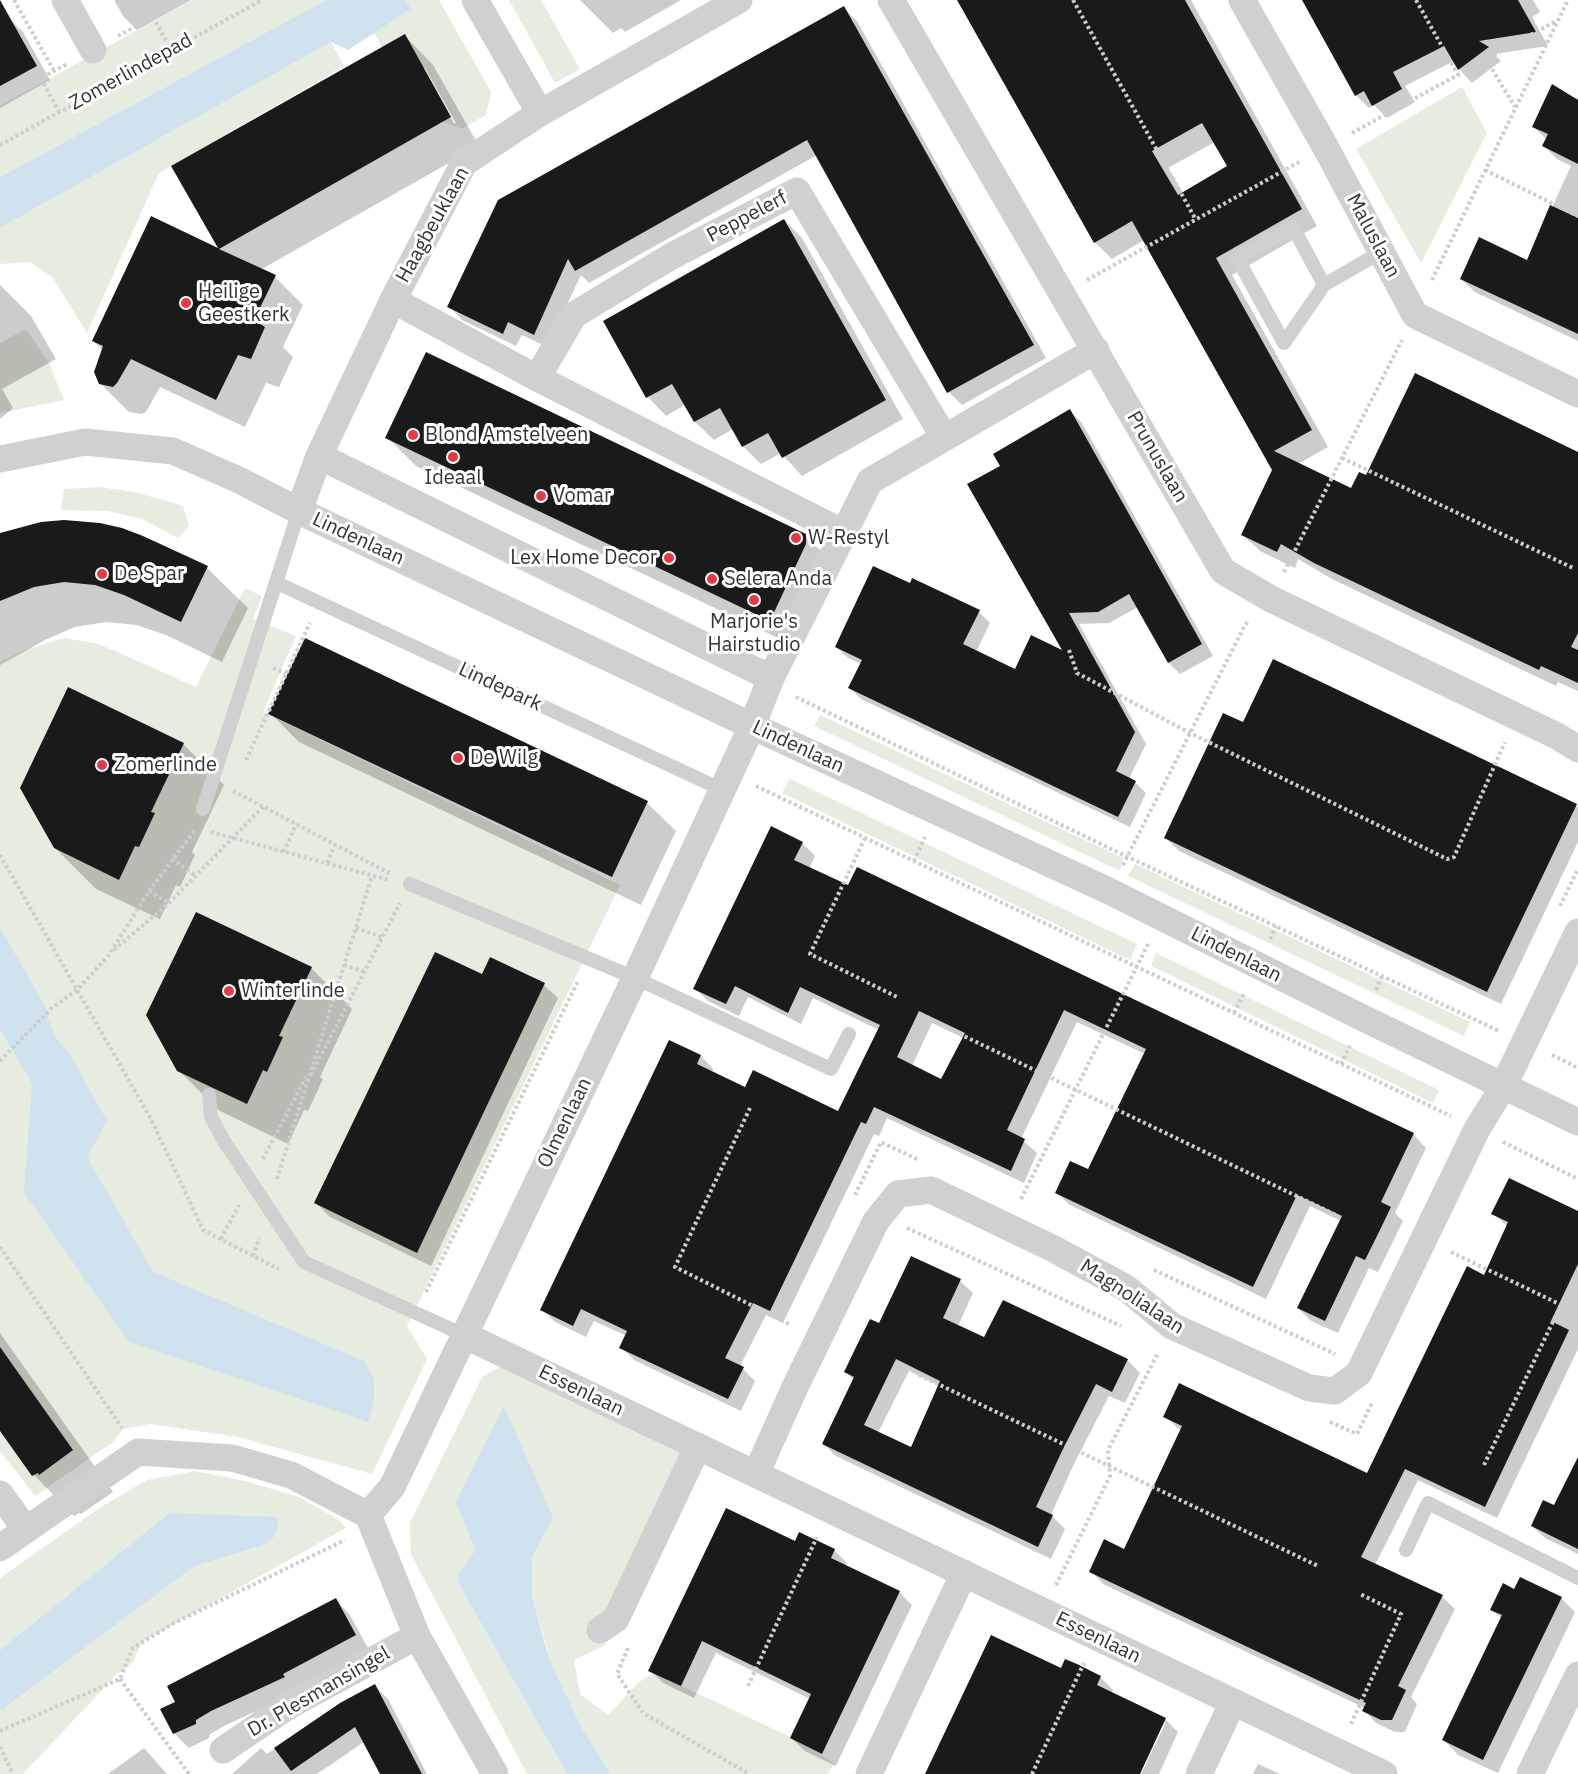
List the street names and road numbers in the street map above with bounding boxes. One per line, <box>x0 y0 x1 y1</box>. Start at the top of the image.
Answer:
street label: Zomerlindepad <box>65 28 197 116</box>
street label: Haagbeuklaan <box>391 163 475 287</box>
street label: Peppelerf <box>703 186 791 248</box>
street label: Maluslaan <box>1341 190 1405 282</box>
street label: Prunuslaan <box>1121 407 1193 507</box>
street label: Lindenlaan <box>308 507 408 571</box>
street label: Lindepark <box>455 657 545 717</box>
street label: Lindenlaan <box>748 715 848 779</box>
street label: Lindenlaan <box>1187 922 1285 988</box>
street label: Olmenlaan <box>533 1074 597 1172</box>
street label: Magnolialaan <box>1075 1254 1189 1340</box>
street label: Essenlaan <box>535 1360 627 1422</box>
street label: Essenlaan <box>1052 1607 1144 1669</box>
street label: Dr. Plesmansingel <box>244 1642 394 1742</box>

